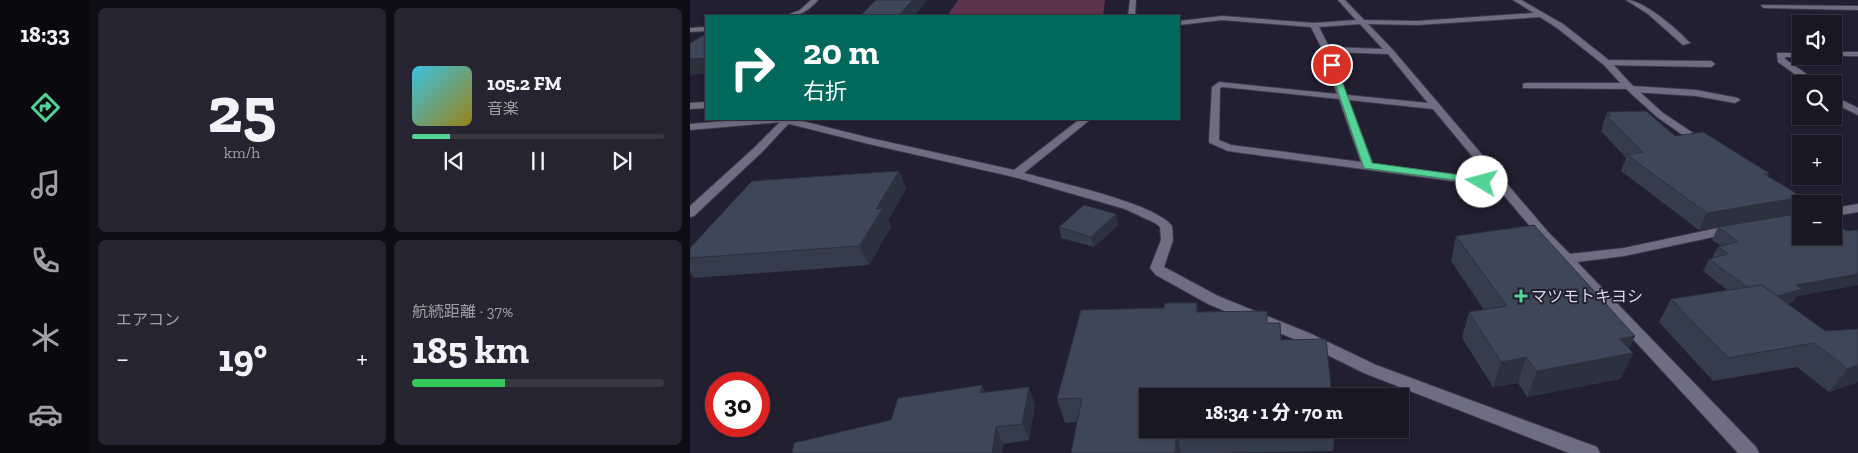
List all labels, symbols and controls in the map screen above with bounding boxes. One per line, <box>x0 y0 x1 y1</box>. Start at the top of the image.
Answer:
map controls <box>1792 15 1842 245</box>
button: sound <box>1792 15 1842 65</box>
text: 18:33 <box>20 21 70 48</box>
text: 20 m <box>803 31 879 73</box>
icon: right <box>720 35 785 100</box>
pin <box>1311 44 1353 86</box>
icon: arrive <box>1318 51 1346 79</box>
text: 25 <box>208 71 276 149</box>
text: 105.2 FM <box>487 72 562 95</box>
button: search <box>1792 75 1842 125</box>
text: 右折 <box>803 78 847 105</box>
icon: directions <box>28 90 63 125</box>
text: 音楽 <box>487 99 519 118</box>
button: + <box>1792 135 1842 185</box>
text: km/h <box>224 143 260 162</box>
icon: previous <box>440 147 468 175</box>
icon: pause <box>524 147 552 175</box>
icon: next <box>608 147 636 175</box>
position arrow <box>1455 155 1507 207</box>
icon: music <box>28 167 63 202</box>
button: − <box>1792 195 1842 245</box>
icon: phone <box>28 243 63 278</box>
place label: マツモトキヨシ <box>1531 287 1643 306</box>
marker: マツモトキヨシ <box>1515 290 1527 302</box>
text: 航続距離 · 37% <box>412 302 513 321</box>
text: エアコン <box>116 310 180 329</box>
icon: climate <box>28 320 63 355</box>
text: 185 km <box>412 327 529 373</box>
text: 19° <box>218 335 267 381</box>
text: − <box>116 342 129 375</box>
text: + <box>356 342 368 375</box>
speed limit sign: 30 <box>705 372 770 437</box>
icon: car <box>28 397 63 432</box>
text: 18:34 · 1 分 · 70 m <box>1205 401 1343 424</box>

